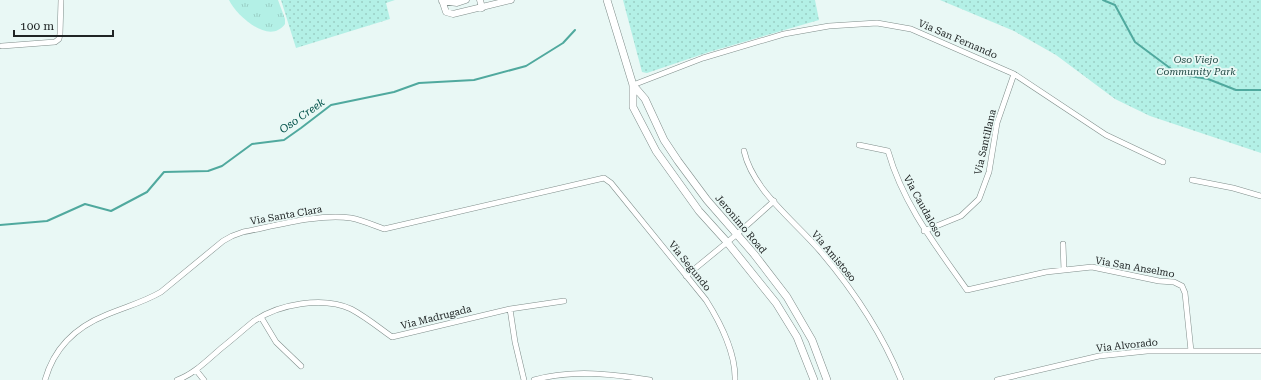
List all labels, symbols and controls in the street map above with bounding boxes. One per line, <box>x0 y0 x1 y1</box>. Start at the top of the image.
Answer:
scale bar <box>14 12 113 38</box>
street label: Via San Fernando <box>917 17 999 61</box>
text: 100 m <box>20 19 54 33</box>
park label: Oso Viejo Community Park <box>1156 54 1236 77</box>
water label: Oso Creek <box>277 96 327 136</box>
street label: Via Santillana <box>972 108 998 176</box>
street label: Via Caudaloso <box>902 173 944 239</box>
street label: Jeronimo Road <box>713 192 769 256</box>
street label: Via Santa Clara <box>249 203 323 227</box>
street label: Via Amistoso <box>810 228 858 284</box>
street label: Via Segundo <box>667 239 713 293</box>
street label: Via San Anselmo <box>1094 255 1176 279</box>
street label: Via Madrugada <box>400 303 473 331</box>
street label: Via Alvorado <box>1096 336 1158 354</box>

